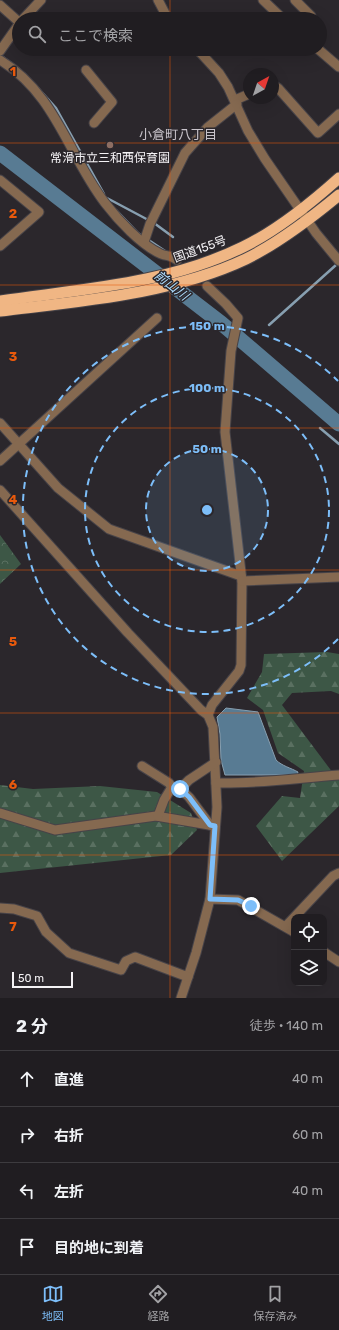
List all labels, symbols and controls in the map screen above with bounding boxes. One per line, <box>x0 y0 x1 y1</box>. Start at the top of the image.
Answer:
search box <box>12 12 327 56</box>
icon: search <box>26 23 48 45</box>
text: ここで検索 <box>58 27 133 45</box>
text: 1 <box>10 64 16 79</box>
north arrow <box>243 68 279 104</box>
district label: 小倉町八丁目 <box>139 127 217 142</box>
marker: 常滑市立三和西保育園 <box>105 140 115 150</box>
place label: 常滑市立三和西保育園 <box>50 151 170 165</box>
text: 2 <box>9 206 17 221</box>
street label: 国道155号 <box>172 233 228 265</box>
water label: 前山川 <box>152 267 193 305</box>
text: 150 m <box>189 319 225 333</box>
text: 3 <box>9 349 18 364</box>
text: 100 m <box>189 381 225 395</box>
text: 50 m <box>192 442 222 456</box>
text: 4 <box>9 492 18 507</box>
centre of rings <box>200 503 214 517</box>
text: 5 <box>9 634 17 649</box>
text: 6 <box>9 777 18 792</box>
route start <box>171 780 189 798</box>
route end <box>242 897 260 915</box>
map controls <box>291 914 327 986</box>
button: locate <box>291 914 327 950</box>
text: 7 <box>9 919 17 934</box>
button: layers <box>291 950 327 986</box>
scale bar <box>12 970 73 989</box>
text: 50 m <box>18 972 44 985</box>
text: 2 分 <box>16 1016 48 1036</box>
text: 徒歩 · 140 m <box>250 1018 323 1033</box>
icon: ahead <box>16 1068 38 1090</box>
text: 直進 <box>54 1071 84 1089</box>
text: 40 m <box>292 1071 323 1086</box>
icon: right <box>16 1124 38 1146</box>
text: 右折 <box>54 1127 84 1145</box>
text: 60 m <box>292 1127 323 1142</box>
icon: left <box>16 1180 38 1202</box>
text: 左折 <box>54 1183 84 1201</box>
text: 40 m <box>292 1183 323 1198</box>
icon: arrive <box>16 1236 38 1258</box>
text: 目的地に到着 <box>54 1239 144 1257</box>
tab: 地図 <box>42 1283 64 1323</box>
tab: 経路 <box>147 1283 169 1323</box>
tab: 保存済み <box>253 1283 297 1323</box>

